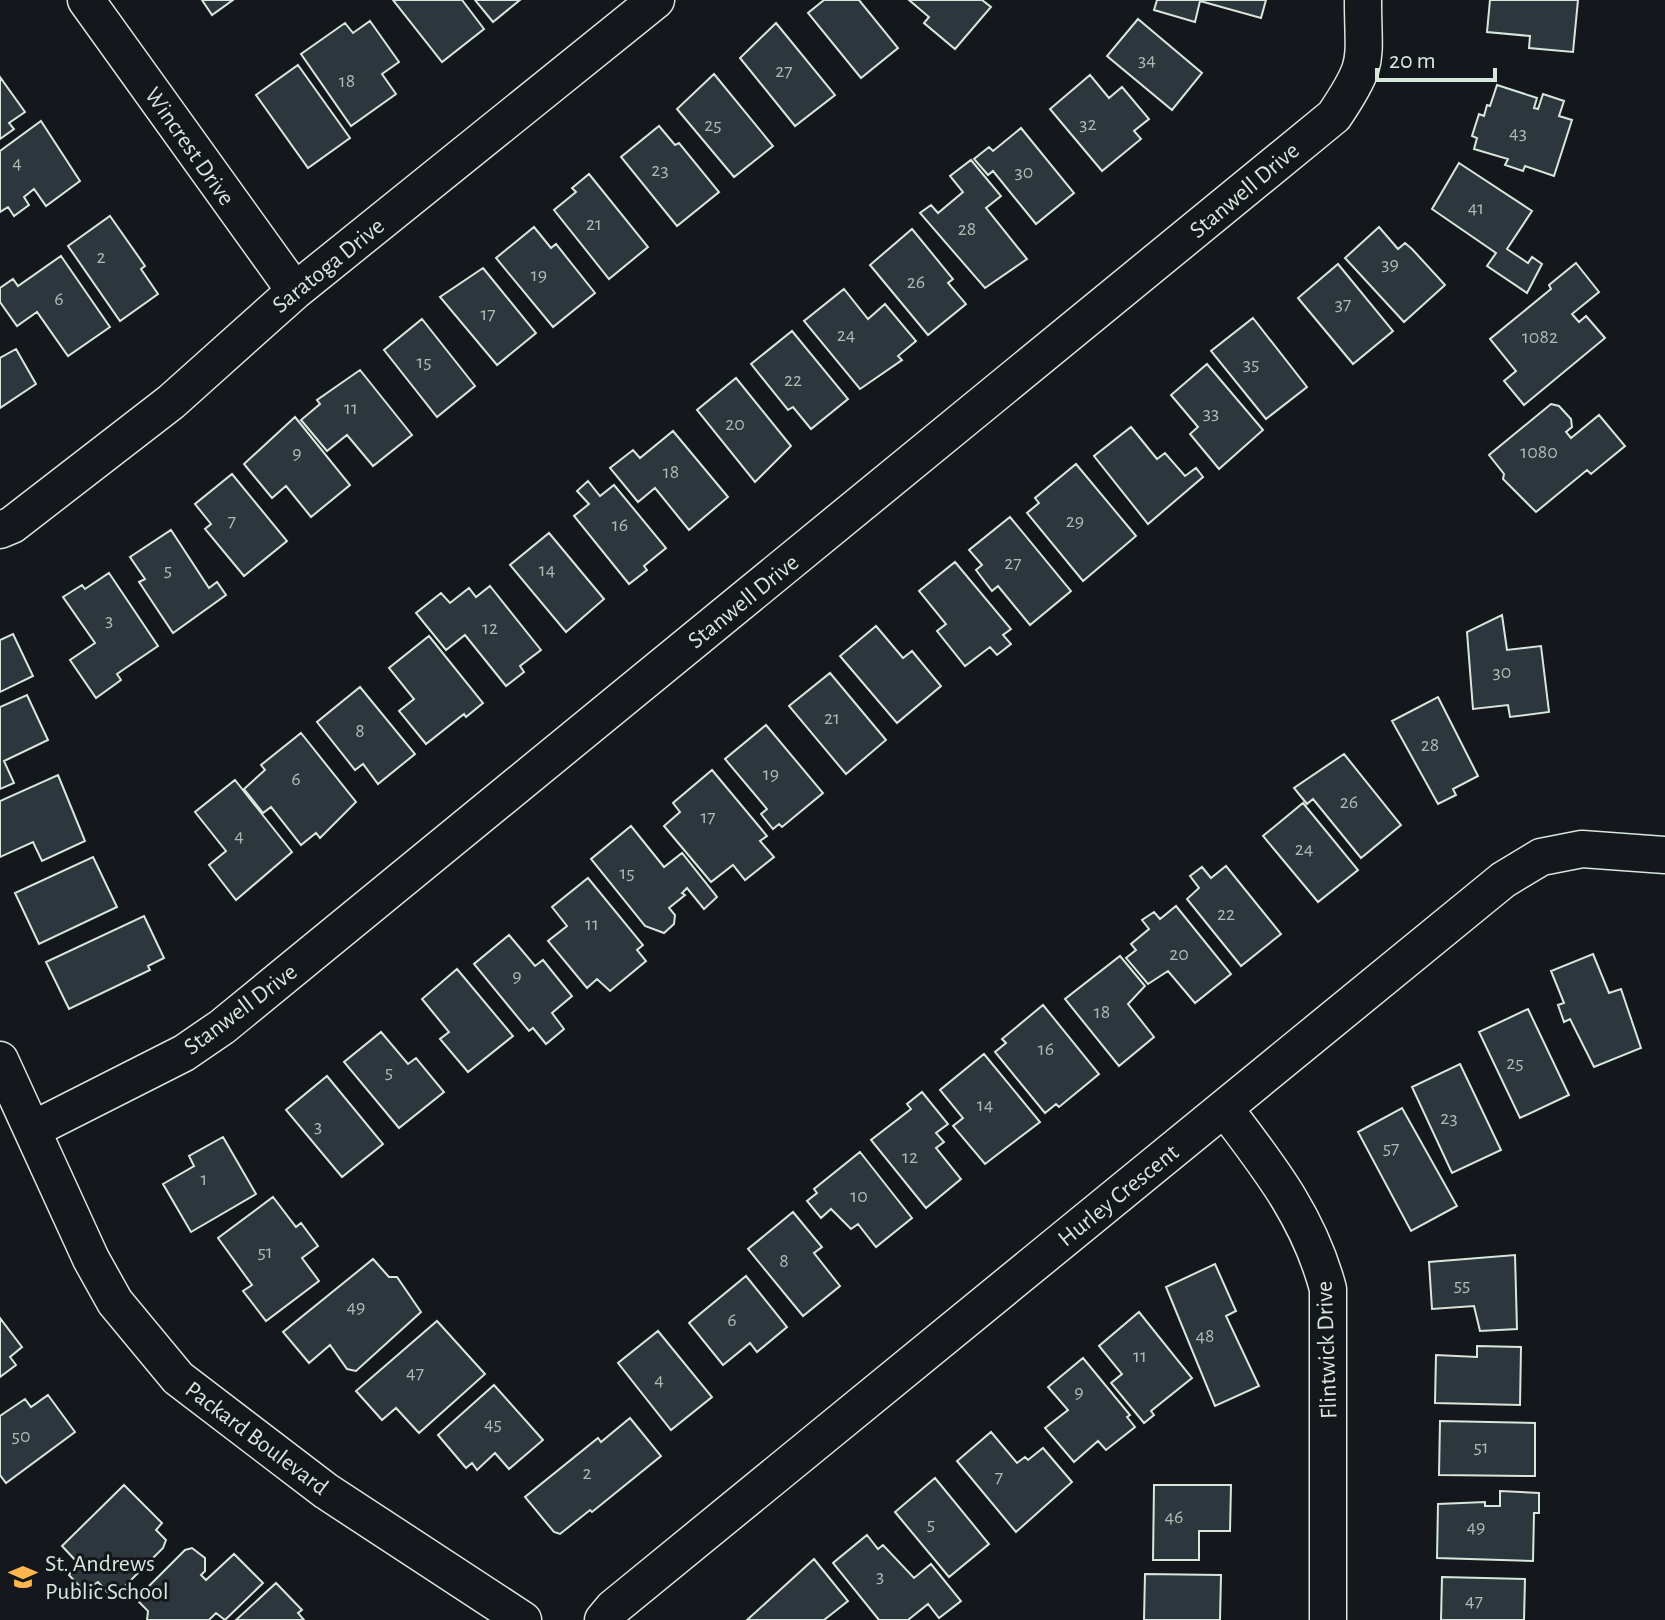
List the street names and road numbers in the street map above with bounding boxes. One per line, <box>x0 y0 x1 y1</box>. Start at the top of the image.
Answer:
street label: Wincrest Drive <box>140 83 239 210</box>
street label: Stanwell Drive <box>1185 138 1304 243</box>
street label: Saratoga Drive <box>268 214 389 318</box>
street label: Stanwell Drive <box>684 550 803 653</box>
street label: Stanwell Drive <box>180 960 301 1060</box>
street label: Hurley Crescent <box>1054 1140 1184 1251</box>
street label: Flintwick Drive <box>1313 1280 1341 1419</box>
street label: Packard Boulevard <box>180 1377 332 1500</box>

